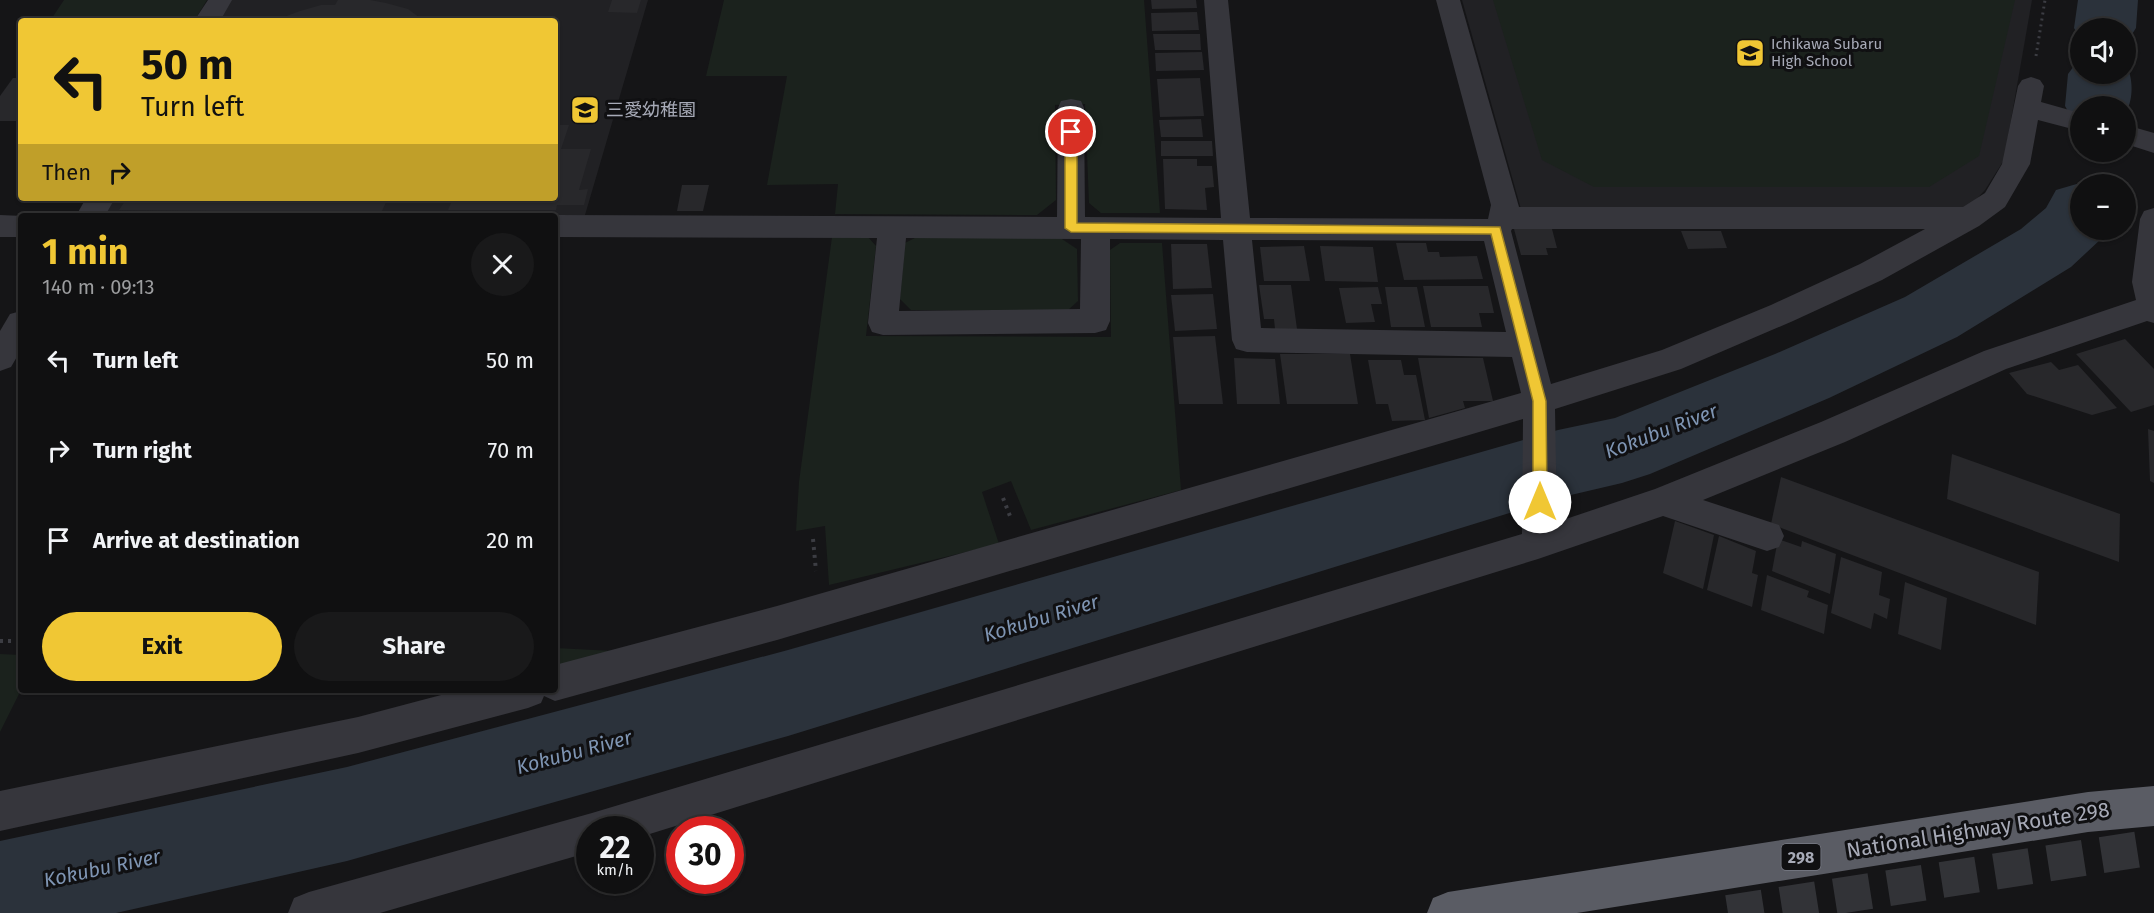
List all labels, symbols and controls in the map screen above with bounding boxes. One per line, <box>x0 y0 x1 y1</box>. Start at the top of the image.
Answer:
map controls <box>2070 18 2136 240</box>
button: sound <box>2070 18 2136 84</box>
place label: Ichikawa Subaru High School <box>1771 35 1882 70</box>
school or university icon: Ichikawa Subaru High School <box>1734 37 1766 69</box>
text: 50 m <box>141 40 234 90</box>
icon: left <box>42 42 120 120</box>
text: Turn left <box>141 91 244 123</box>
school or university icon: 三愛幼稚園 <box>569 94 601 126</box>
button: + <box>2070 96 2136 162</box>
place label: 三愛幼稚園 <box>606 99 696 121</box>
pin <box>1045 106 1096 157</box>
icon: arrive <box>1054 115 1087 148</box>
icon: right <box>103 156 136 189</box>
text: Then <box>42 159 91 186</box>
button: − <box>2070 174 2136 240</box>
text: 1 min <box>42 230 129 274</box>
button: close <box>471 233 534 296</box>
text: 140 m · 09:13 <box>42 275 154 299</box>
icon: left <box>42 344 75 377</box>
text: Turn left <box>93 347 178 374</box>
text: 50 m <box>486 347 534 374</box>
water label: Kokubu River <box>1601 398 1722 463</box>
icon: right <box>42 434 75 467</box>
text: Turn right <box>93 437 192 464</box>
text: 70 m <box>488 437 534 464</box>
position arrow <box>1508 470 1572 534</box>
icon: arrive <box>42 524 75 557</box>
text: Arrive at destination <box>93 527 300 554</box>
text: 20 m <box>486 527 534 554</box>
water label: Kokubu River <box>981 589 1103 647</box>
button: Exit <box>42 612 282 681</box>
button: Share <box>294 612 534 681</box>
water label: Kokubu River <box>514 725 636 779</box>
street label: National Highway Route 298 <box>1845 796 2111 864</box>
speed limit sign: 30 <box>666 816 744 894</box>
text: 22 <box>599 830 631 866</box>
water label: Kokubu River <box>41 844 164 892</box>
road number: 298 <box>1782 844 1820 870</box>
text: km/h <box>596 861 634 879</box>

